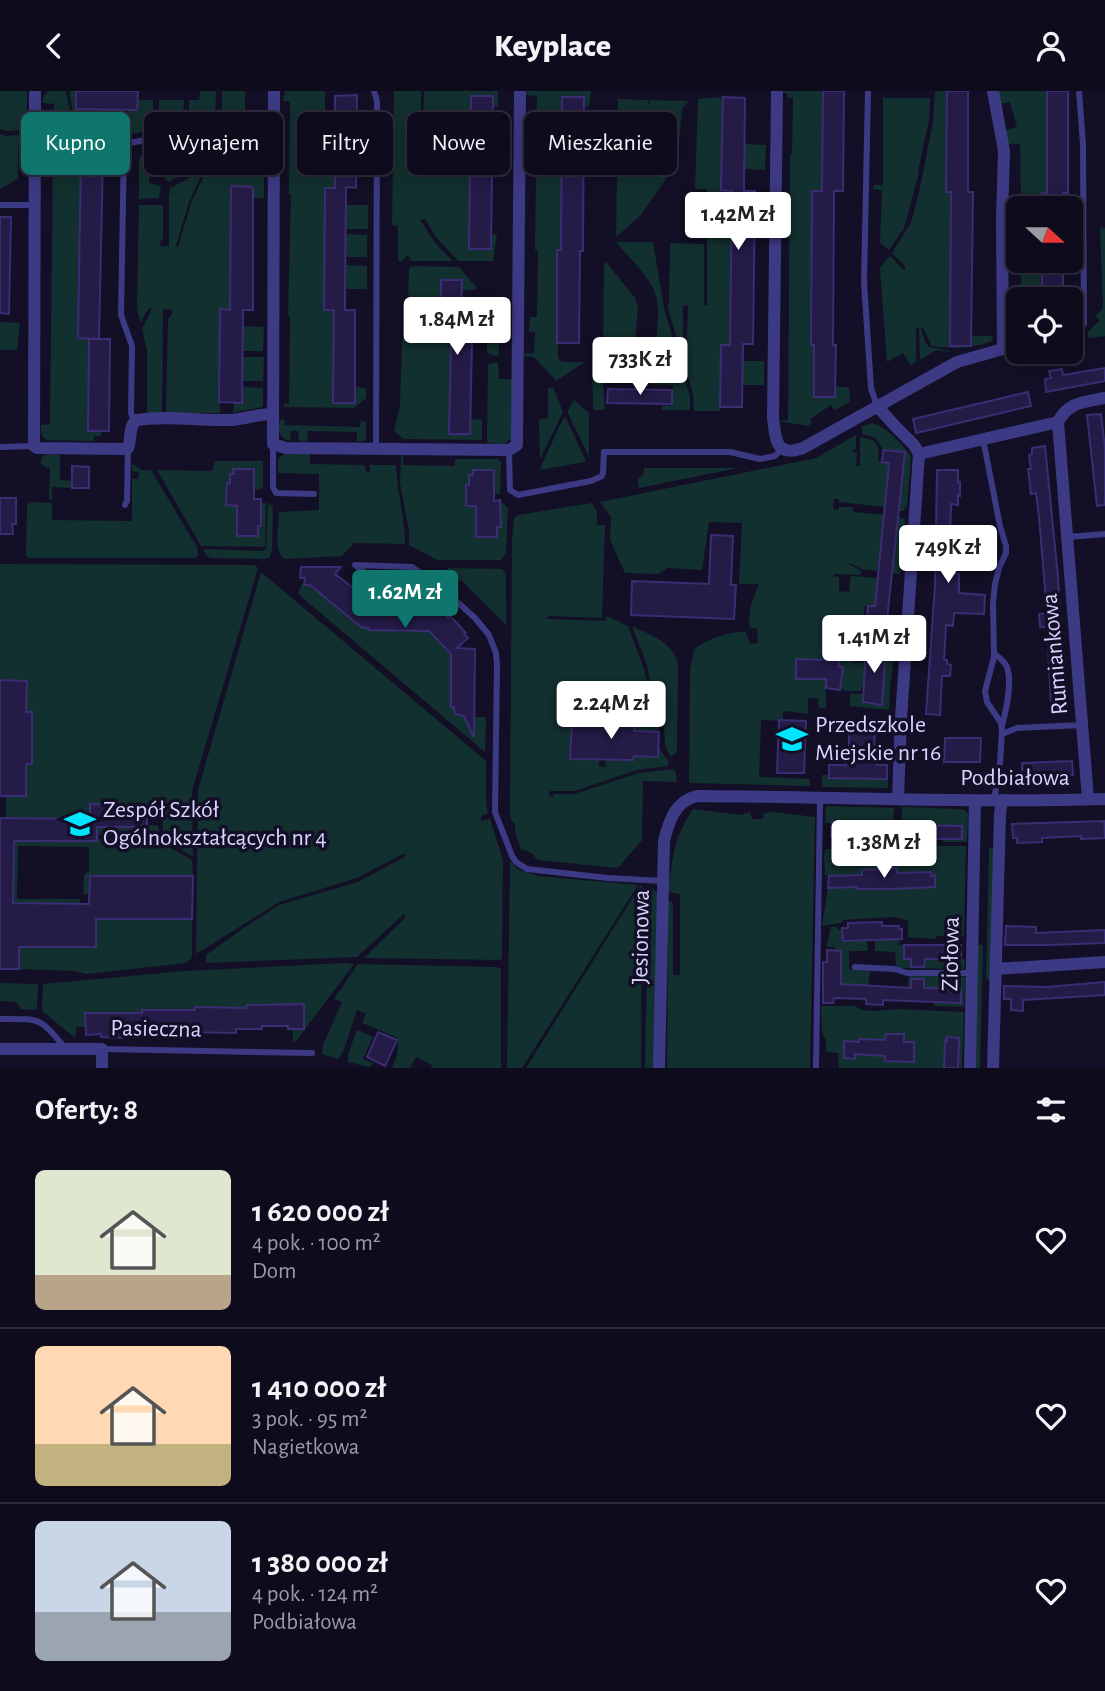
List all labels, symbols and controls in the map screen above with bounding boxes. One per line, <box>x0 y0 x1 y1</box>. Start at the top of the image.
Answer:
icon: back <box>35 27 73 65</box>
icon: person <box>1032 27 1070 65</box>
text: Keyplace <box>494 30 611 62</box>
chip: Kupno <box>21 112 130 175</box>
chip: Wynajem <box>144 112 283 175</box>
chip: Filtry <box>297 112 393 175</box>
chip: Nowe <box>407 112 510 175</box>
chip: Mieszkanie <box>524 112 677 175</box>
pin: 1.42M zł <box>666 193 810 252</box>
north arrow <box>1006 196 1083 273</box>
map controls <box>1006 196 1083 364</box>
text: 1.42M zł <box>701 203 775 226</box>
button: locate <box>1006 287 1083 364</box>
pin: 1.84M zł <box>385 297 529 357</box>
text: 1.84M zł <box>420 308 494 331</box>
pin: 733K zł <box>575 337 705 397</box>
text: 733K zł <box>608 348 672 371</box>
pin: 749K zł <box>883 525 1013 585</box>
text: 749K zł <box>915 536 981 559</box>
pin: 1.62M zł <box>333 571 477 630</box>
text: 1.62M zł <box>368 581 442 604</box>
street label: Rumiankowa <box>1038 592 1072 716</box>
pin: 1.41M zł <box>802 615 946 675</box>
text: 1.41M zł <box>838 626 910 649</box>
pin: 2.24M zł <box>539 681 683 741</box>
text: 2.24M zł <box>573 692 649 715</box>
place label: Przedszkole Miejskie nr 16 <box>815 713 941 765</box>
school or university icon: Przedszkole Miejskie nr 16 <box>775 722 809 756</box>
street label: Podbiałowa <box>960 766 1070 790</box>
place label: Zespół Szkół Ogólnokształcących nr 4 <box>103 798 327 850</box>
school or university icon: Zespół Szkół Ogólnokształcących nr 4 <box>63 807 97 841</box>
pin: 1.38M zł <box>812 821 956 880</box>
text: 1.38M zł <box>848 831 920 854</box>
street label: Jesionowa <box>628 889 654 985</box>
street label: Ziołowa <box>938 916 964 992</box>
street label: Pasieczna <box>110 1016 202 1042</box>
icon: filters <box>1032 1091 1070 1129</box>
text: Oferty: 8 <box>35 1095 138 1125</box>
text: 1 620 000 zł <box>252 1197 389 1227</box>
icon: home <box>91 1198 175 1282</box>
icon: heart <box>1032 1221 1070 1259</box>
text: 4 pok. · 100 m² <box>252 1232 381 1255</box>
text: Dom <box>252 1260 296 1283</box>
text: 1 410 000 zł <box>252 1373 386 1403</box>
icon: home <box>91 1374 175 1458</box>
icon: heart <box>1032 1397 1070 1435</box>
text: 3 pok. · 95 m² <box>252 1408 368 1431</box>
text: Nagietkowa <box>252 1436 359 1459</box>
text: 1 380 000 zł <box>252 1548 388 1578</box>
icon: home <box>91 1549 175 1633</box>
icon: heart <box>1032 1572 1070 1610</box>
text: 4 pok. · 124 m² <box>252 1583 378 1606</box>
text: Podbiałowa <box>252 1611 357 1634</box>

